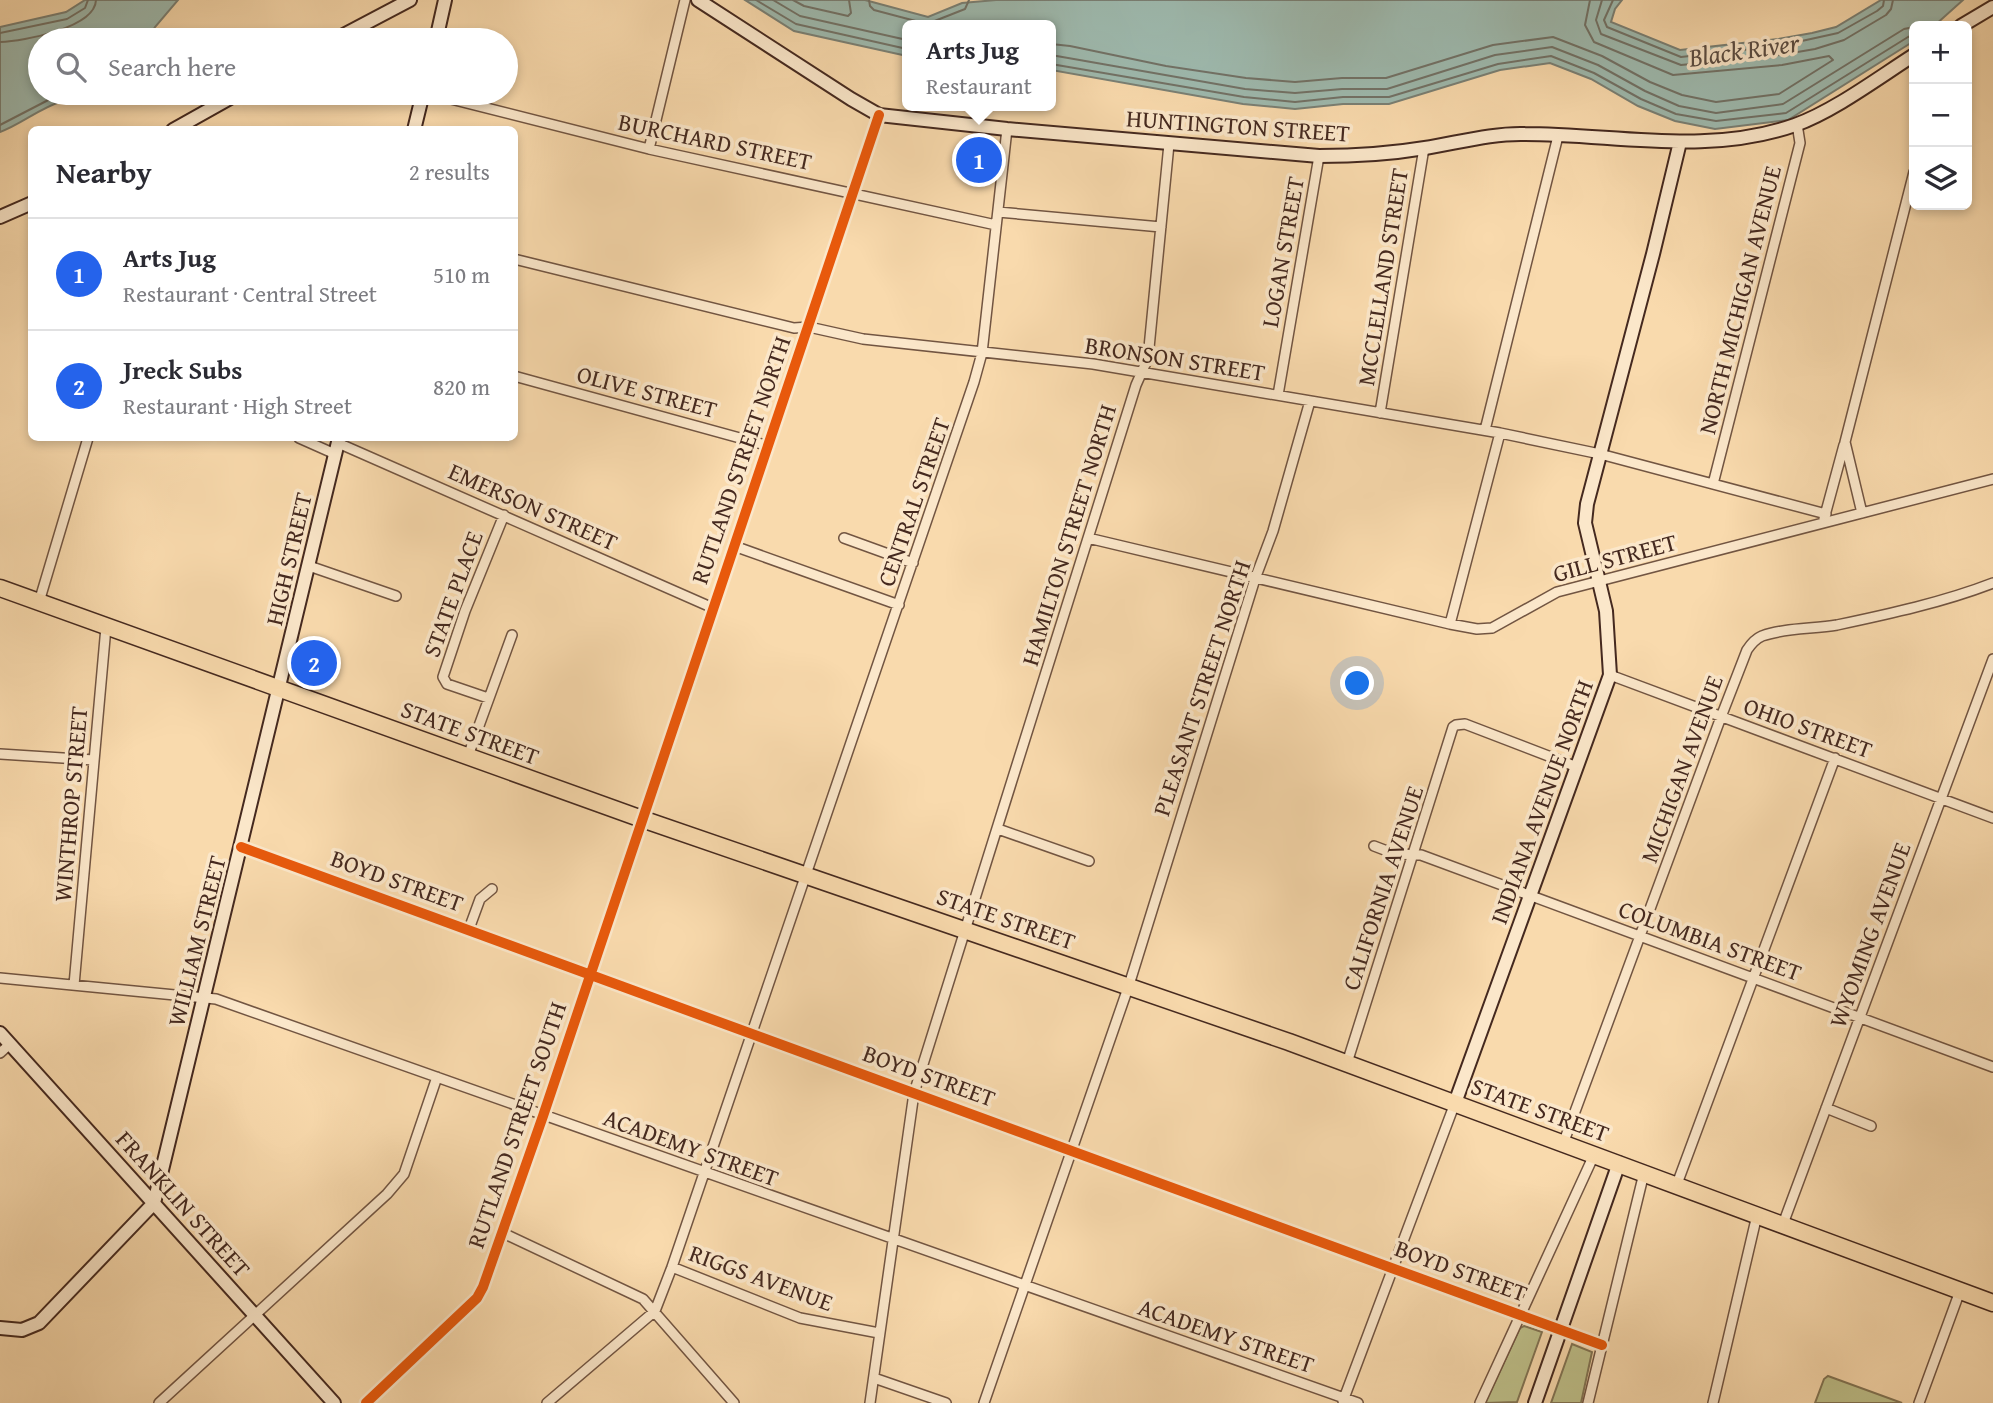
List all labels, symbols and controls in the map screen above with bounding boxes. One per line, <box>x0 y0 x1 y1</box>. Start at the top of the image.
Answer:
popup <box>902 20 1056 111</box>
map controls <box>1909 21 1972 210</box>
button: + <box>1909 21 1972 84</box>
water label: Black River <box>1685 22 1803 77</box>
search box <box>28 28 518 105</box>
text: Arts Jug <box>926 30 1019 69</box>
text: Search here <box>108 47 236 86</box>
icon: search <box>52 48 90 86</box>
text: Restaurant <box>926 69 1032 102</box>
button: − <box>1909 84 1972 147</box>
street label: HUNTINGTON STREET <box>1125 100 1351 151</box>
street label: BURCHARD STREET <box>615 104 815 179</box>
pin: 1 <box>956 134 1002 186</box>
button: layers <box>1909 147 1972 210</box>
text: Nearby <box>56 150 152 194</box>
text: 2 results <box>409 155 490 188</box>
street label: NORTH MICHIGAN AVENUE <box>1689 162 1790 438</box>
street label: MCCLELLAND STREET <box>1348 166 1417 388</box>
street label: LOGAN STREET <box>1252 174 1313 330</box>
text: Arts Jug <box>123 238 216 277</box>
text: 1 <box>73 258 85 291</box>
text: 510 m <box>433 258 490 291</box>
text: Restaurant · Central Street <box>123 277 377 310</box>
street label: BRONSON STREET <box>1083 327 1268 390</box>
street label: RUTLAND STREET NORTH <box>682 331 799 588</box>
text: Jreck Subs <box>123 350 242 389</box>
street label: OLIVE STREET <box>573 356 721 427</box>
text: 2 <box>73 370 85 403</box>
text: 820 m <box>433 370 490 403</box>
text: Restaurant · High Street <box>123 389 352 422</box>
street label: HAMILTON STREET NORTH <box>1012 400 1125 670</box>
street label: CENTRAL STREET <box>868 413 959 591</box>
street label: EMERSON STREET <box>443 454 623 559</box>
street label: HIGH STREET <box>256 489 321 629</box>
street label: GILL STREET <box>1549 524 1681 591</box>
street label: STATE PLACE <box>414 526 492 662</box>
street label: PLEASANT STREET NORTH <box>1144 555 1259 820</box>
pin: 2 <box>291 637 337 689</box>
your location <box>1340 666 1374 700</box>
street label: MICHIGAN AVENUE <box>1631 670 1732 867</box>
street label: INDIANA AVENUE NORTH <box>1481 675 1602 929</box>
street label: OHIO STREET <box>1739 688 1877 767</box>
street label: STATE STREET <box>396 691 544 774</box>
street label: WINTHROP STREET <box>45 705 96 903</box>
street label: CALIFORNIA AVENUE <box>1333 781 1432 995</box>
street label: WYOMING AVENUE <box>1820 837 1919 1032</box>
street label: BOYD STREET <box>326 840 468 921</box>
street label: WILLIAM STREET <box>158 852 235 1030</box>
street label: STATE STREET <box>932 878 1080 959</box>
street label: COLUMBIA STREET <box>1614 891 1807 990</box>
street label: RUTLAND STREET SOUTH <box>458 997 575 1253</box>
street label: BOYD STREET <box>858 1035 1000 1116</box>
street label: STATE STREET <box>1466 1068 1614 1151</box>
street label: ACADEMY STREET <box>599 1100 784 1195</box>
street label: FRANKLIN STREET <box>108 1123 259 1285</box>
street label: BOYD STREET <box>1390 1230 1532 1311</box>
street label: RIGGS AVENUE <box>684 1235 838 1320</box>
street label: ACADEMY STREET <box>1134 1289 1319 1382</box>

